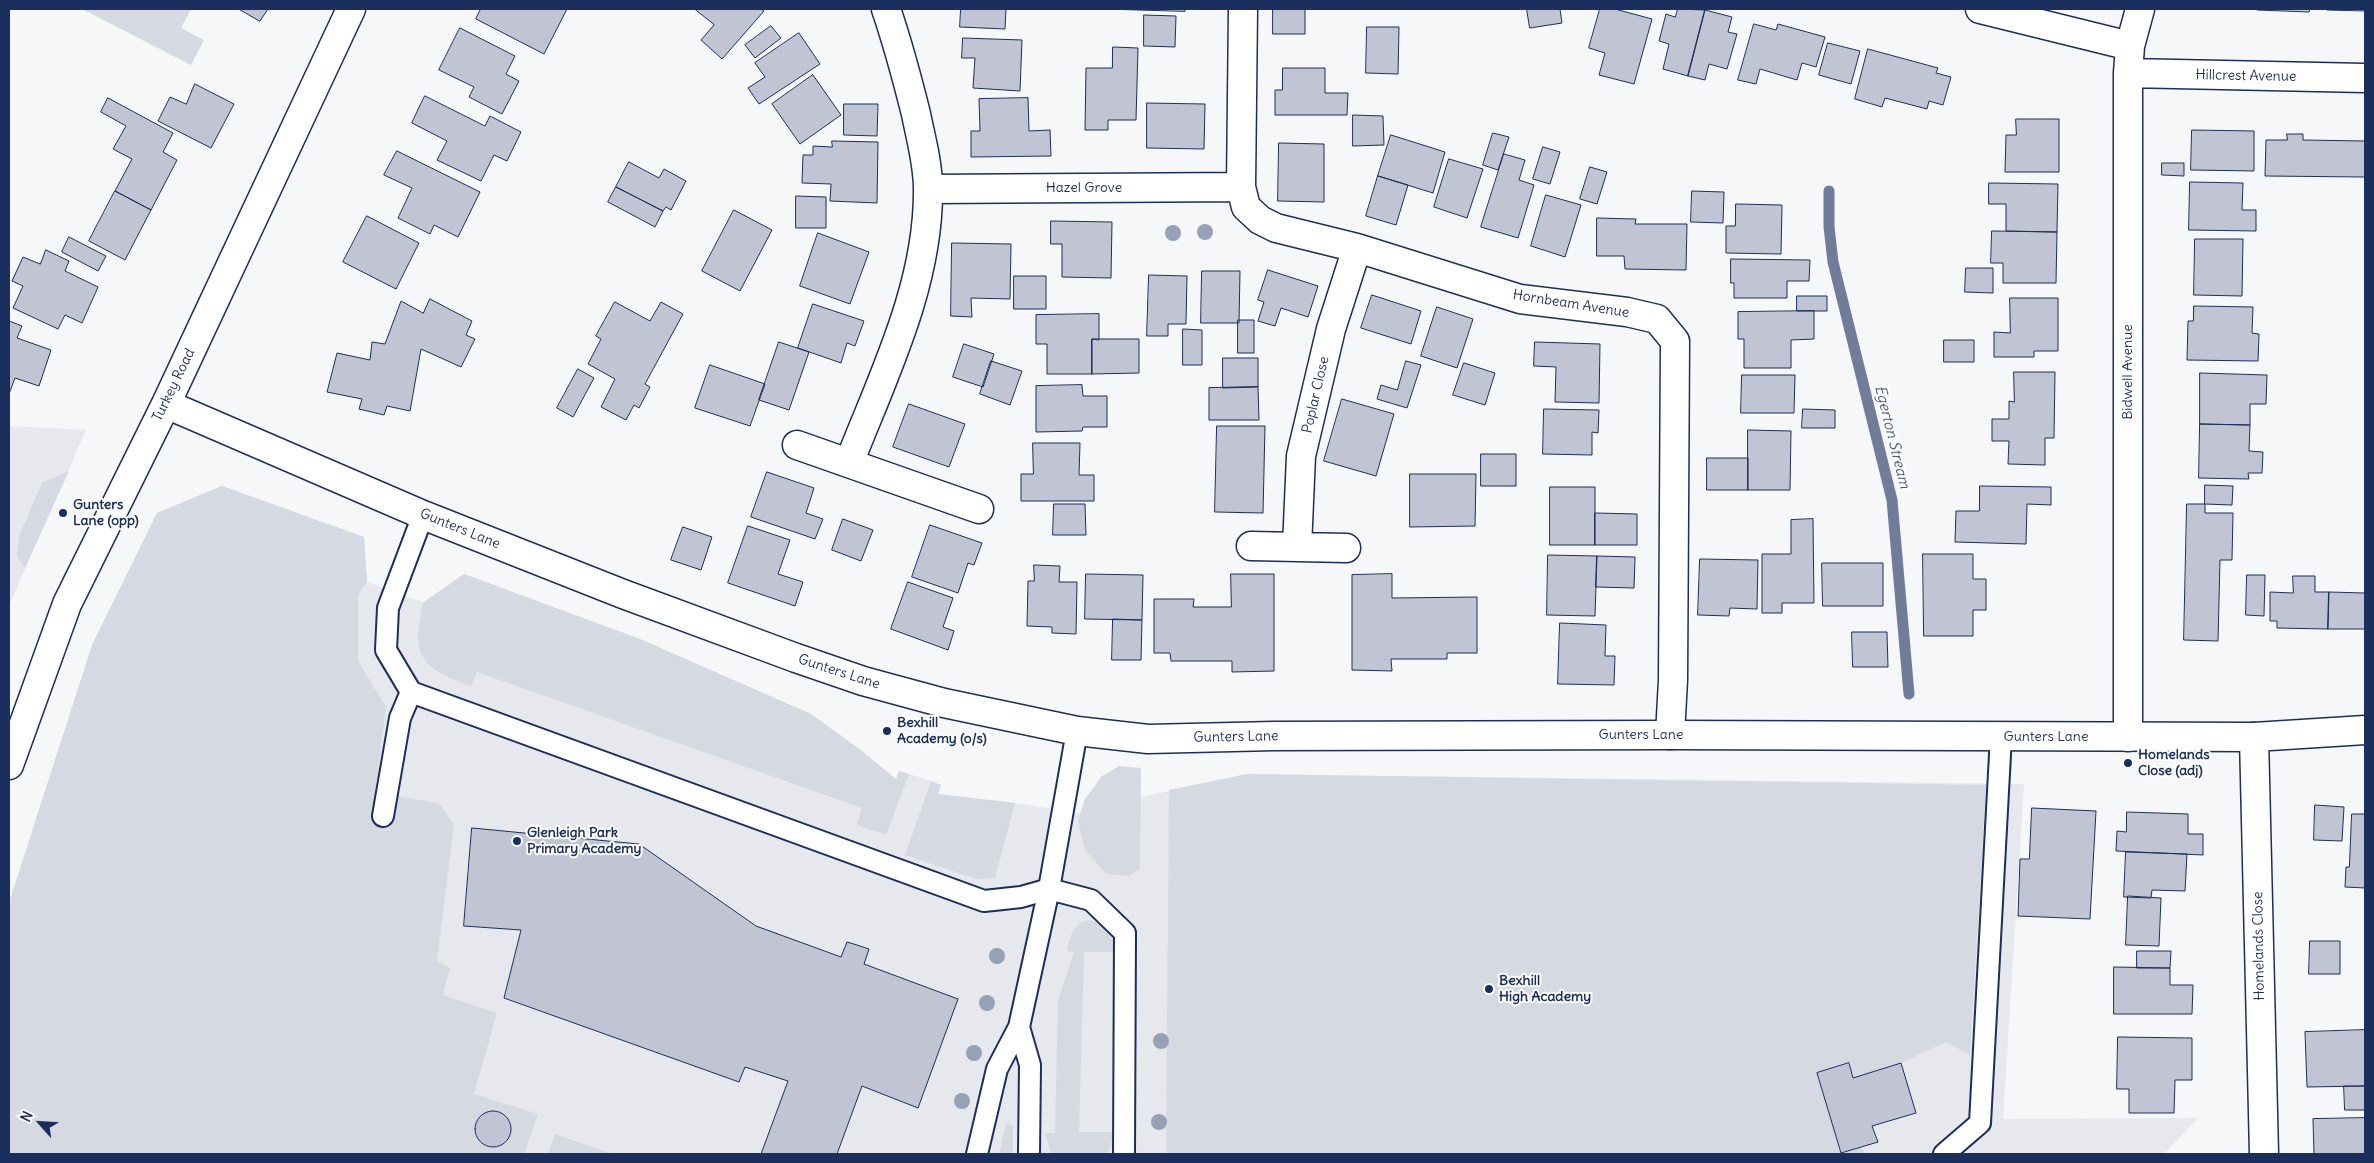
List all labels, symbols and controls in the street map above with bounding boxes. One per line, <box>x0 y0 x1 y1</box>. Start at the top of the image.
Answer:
street label: Hillcrest Avenue <box>2195 67 2297 85</box>
street label: Hazel Grove <box>1046 180 1122 196</box>
street label: Hornbeam Avenue <box>1512 287 1630 321</box>
street label: Bidwell Avenue <box>2120 324 2136 420</box>
street label: Turkey Road <box>149 346 199 424</box>
street label: Poplar Close <box>1299 355 1333 435</box>
water label: Egerton Stream <box>1871 384 1913 490</box>
place label: Gunters Lane (opp) <box>73 497 139 530</box>
street label: Gunters Lane <box>417 505 503 553</box>
marker: Gunters Lane (opp) <box>57 507 69 519</box>
street label: Gunters Lane <box>796 651 882 693</box>
place label: Bexhill Academy (o/s) <box>897 715 987 748</box>
marker: Bexhill Academy (o/s) <box>881 725 893 737</box>
street label: Gunters Lane <box>1599 727 1683 743</box>
street label: Gunters Lane <box>1193 728 1279 746</box>
street label: Gunters Lane <box>2004 729 2088 745</box>
place label: Homelands Close (adj) <box>2138 747 2210 780</box>
marker: Homelands Close (adj) <box>2122 757 2134 769</box>
place label: Glenleigh Park Primary Academy <box>527 825 641 858</box>
marker: Glenleigh Park Primary Academy <box>511 835 523 847</box>
street label: Homelands Close <box>2250 891 2268 1001</box>
place label: Bexhill High Academy <box>1499 973 1591 1006</box>
marker: Bexhill High Academy <box>1483 983 1495 995</box>
north arrow <box>15 1098 65 1148</box>
text: N <box>16 1108 37 1125</box>

